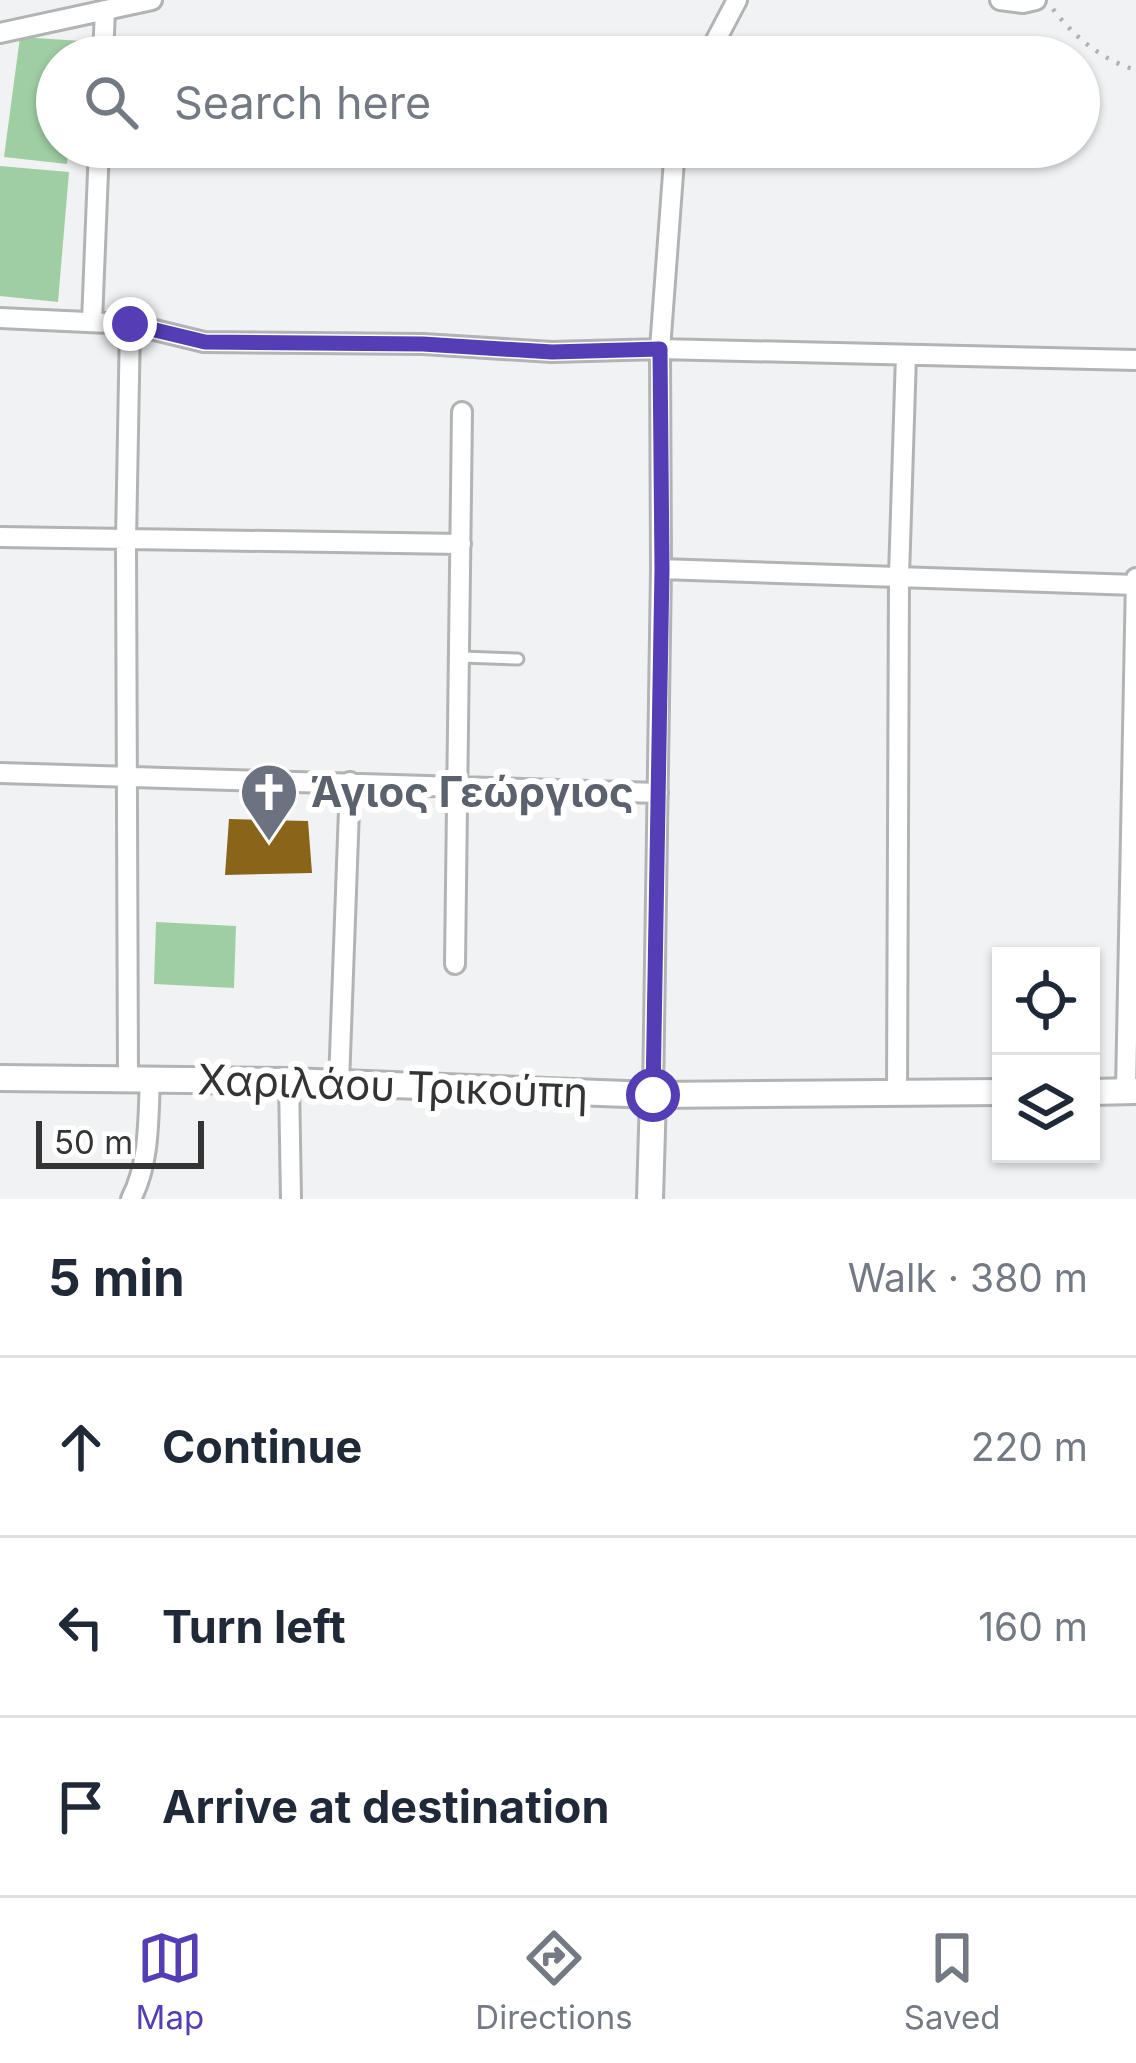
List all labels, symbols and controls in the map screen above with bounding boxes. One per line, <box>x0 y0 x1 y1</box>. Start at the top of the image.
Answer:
search box <box>36 36 1100 168</box>
icon: search <box>78 69 144 135</box>
text: Search here <box>174 75 431 130</box>
route end <box>103 297 157 351</box>
church icon: Άγιος Γεώργιος <box>238 761 300 843</box>
place label: Άγιος Γεώργιος <box>311 766 634 817</box>
map controls <box>992 947 1100 1163</box>
button: locate <box>992 947 1100 1055</box>
street label: Χαριλάου Τρικούπη <box>197 1053 589 1118</box>
button: layers <box>992 1055 1100 1163</box>
route start <box>626 1068 680 1122</box>
scale bar <box>36 1115 204 1168</box>
text: 50 m <box>54 1122 133 1162</box>
text: 5 min <box>48 1247 185 1308</box>
text: Walk · 380 m <box>848 1254 1088 1301</box>
icon: ahead <box>48 1414 114 1480</box>
text: Continue <box>162 1419 362 1474</box>
text: 220 m <box>971 1423 1088 1470</box>
icon: left <box>48 1594 114 1660</box>
text: Turn left <box>162 1599 346 1654</box>
text: 160 m <box>978 1603 1088 1650</box>
icon: arrive <box>48 1774 114 1840</box>
text: Arrive at destination <box>162 1779 609 1834</box>
tab: Map <box>136 1925 204 2037</box>
tab: Directions <box>475 1925 633 2037</box>
tab: Saved <box>904 1925 1000 2037</box>

